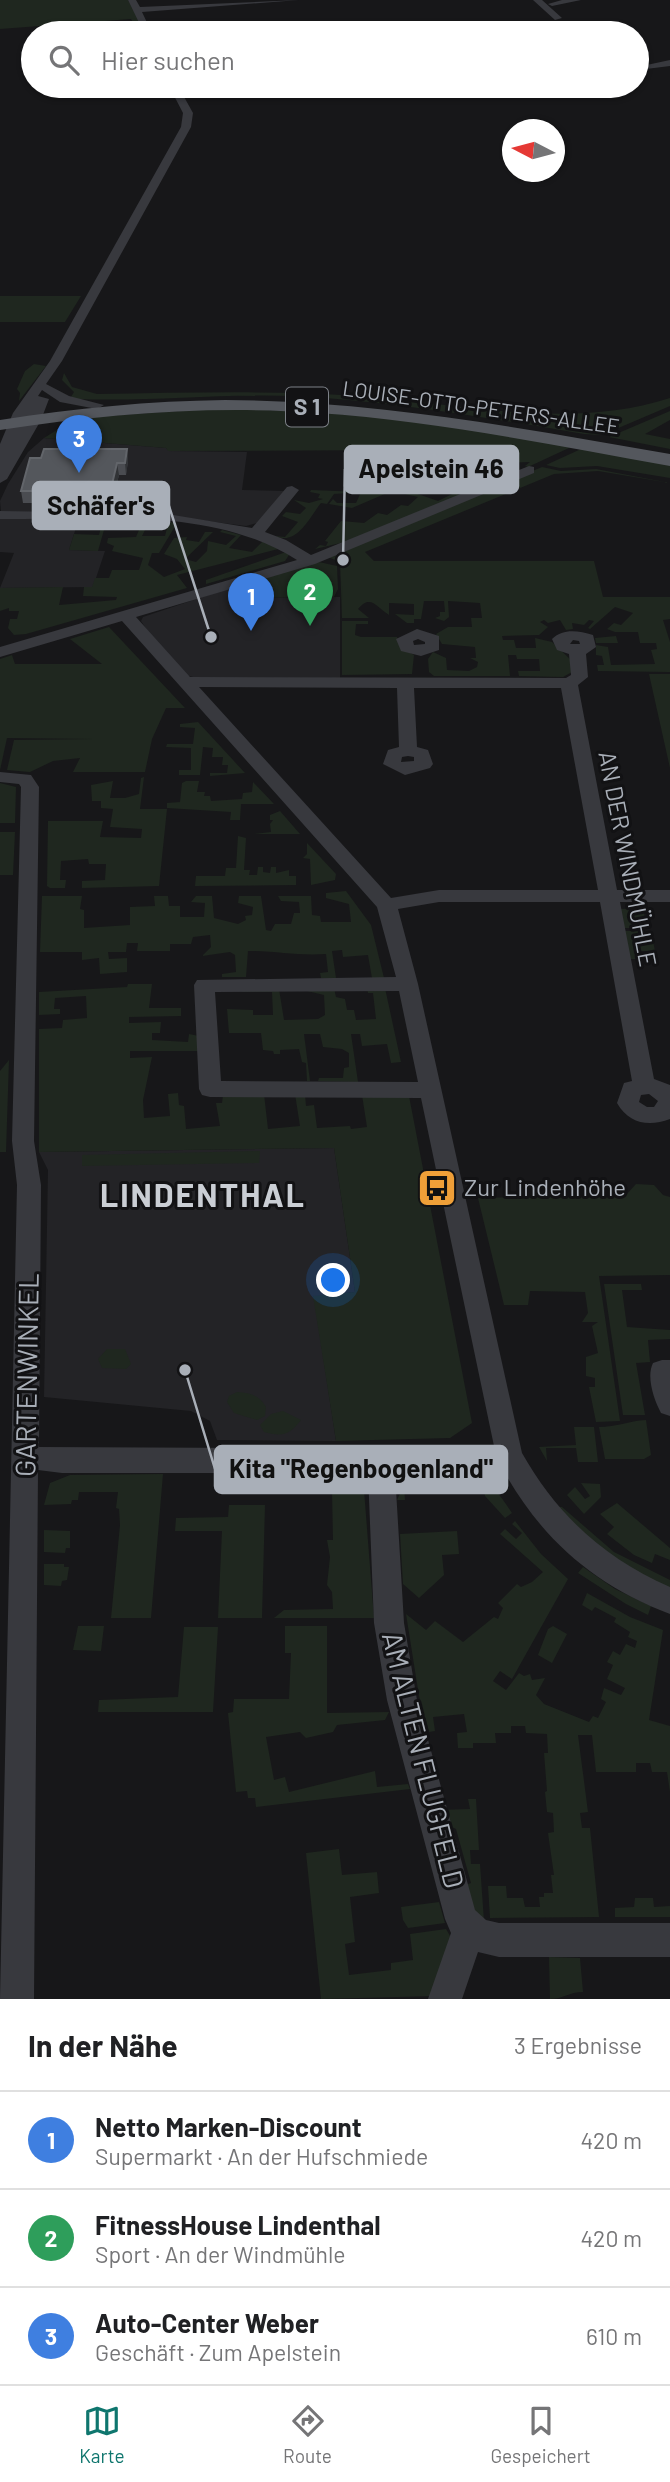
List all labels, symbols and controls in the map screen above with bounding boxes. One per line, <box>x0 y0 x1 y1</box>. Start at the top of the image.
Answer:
search box <box>21 21 649 98</box>
icon: search <box>45 41 83 79</box>
text: Hier suchen <box>101 44 235 75</box>
north arrow <box>502 119 565 182</box>
street label: LOUISE-OTTO-PETERS-ALLEE <box>341 375 621 438</box>
road number: S 1 <box>286 388 328 426</box>
pin: 3 <box>56 415 102 473</box>
callout: Apelstein 46 <box>345 446 518 493</box>
text: Apelstein 46 <box>358 452 504 483</box>
callout: Schäfer's <box>33 482 169 529</box>
text: Schäfer's <box>47 489 155 520</box>
pin: 2 <box>287 568 333 626</box>
pin: 1 <box>228 573 274 631</box>
street label: AN DER WINDMÜHLE <box>593 748 664 969</box>
bus stop icon: Zur Lindenhöhe <box>416 1167 458 1209</box>
place label: Zur Lindenhöhe <box>464 1172 626 1201</box>
district label: LINDENTHAL <box>100 1175 306 1213</box>
your location <box>316 1263 350 1297</box>
street label: GARTENWINKEL <box>7 1273 45 1477</box>
callout: Kita "Regenbogenland" <box>215 1446 507 1493</box>
text: Kita "Regenbogenland" <box>229 1452 494 1483</box>
street label: AM ALTEN FLUGFELD <box>376 1628 472 1892</box>
text: In der Nähe <box>28 2027 178 2063</box>
text: 3 Ergebnisse <box>514 2031 642 2059</box>
text: Netto Marken-Discount <box>95 2111 362 2142</box>
text: 1 <box>47 2126 55 2154</box>
text: 420 m <box>580 2126 642 2154</box>
text: Supermarkt · An der Hufschmiede <box>95 2142 428 2170</box>
text: FitnessHouse Lindenthal <box>95 2209 381 2240</box>
text: 2 <box>45 2224 57 2252</box>
text: 420 m <box>580 2224 642 2252</box>
text: Sport · An der Windmühle <box>95 2240 346 2268</box>
text: Auto-Center Weber <box>95 2307 319 2338</box>
text: 3 <box>45 2322 57 2350</box>
text: 610 m <box>586 2322 642 2350</box>
text: Geschäft · Zum Apelstein <box>95 2338 341 2366</box>
tab: Karte <box>79 2402 125 2467</box>
tab: Route <box>283 2402 332 2467</box>
tab: Gespeichert <box>490 2402 591 2467</box>

